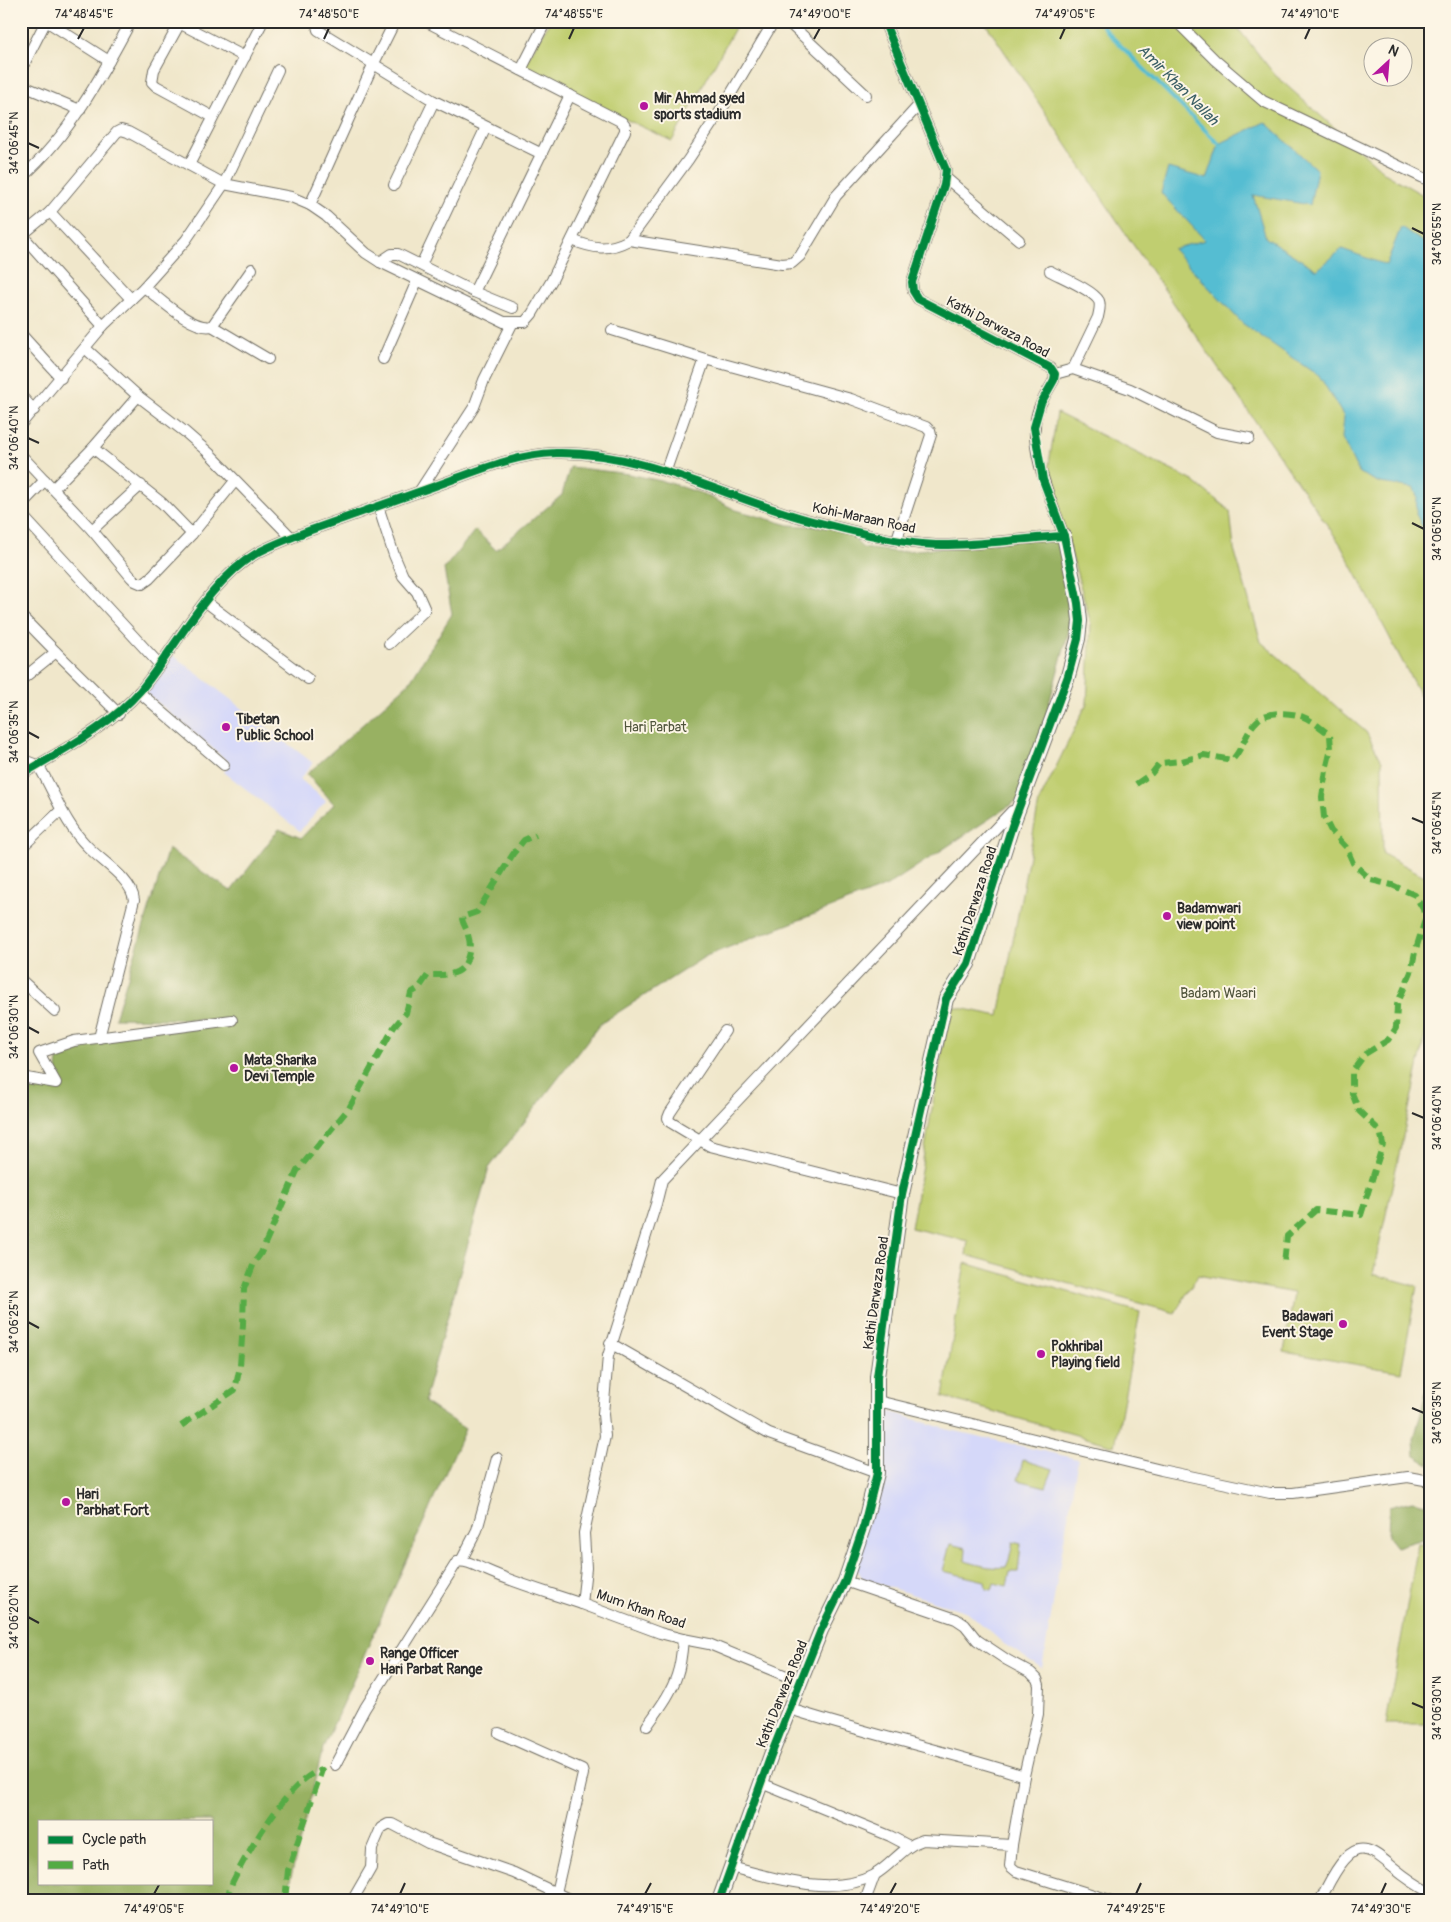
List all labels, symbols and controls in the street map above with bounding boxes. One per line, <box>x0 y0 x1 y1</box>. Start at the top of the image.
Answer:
text: 74°48'45"E <box>55 7 113 22</box>
text: 74°48'50"E <box>299 7 359 22</box>
text: 74°48'55"E <box>545 7 603 22</box>
text: 74°49'00"E <box>789 7 851 22</box>
text: 74°49'05"E <box>1035 7 1095 22</box>
text: 74°49'10"E <box>1281 7 1339 22</box>
north arrow <box>1364 38 1414 88</box>
water label: Amir Khan Nallah <box>1134 41 1223 130</box>
text: N <box>1385 41 1401 60</box>
place label: Mir Ahmad syed sports stadium <box>654 90 745 123</box>
marker: Mir Ahmad syed sports stadium <box>638 100 650 112</box>
text: 34°06'45"N <box>7 112 22 174</box>
text: 34°06'55"N <box>1430 203 1445 265</box>
street label: Kathi Darwaza Road <box>943 293 1053 361</box>
text: 34°06'40"N <box>7 406 22 470</box>
text: 34°06'50"N <box>1430 497 1445 561</box>
street label: Kohi-Maraan Road <box>811 499 917 537</box>
text: 34°06'35"N <box>7 701 22 763</box>
place label: Tibetan Public School <box>235 711 314 744</box>
park label: Hari Parbat <box>623 719 687 736</box>
marker: Tibetan Public School <box>220 721 232 733</box>
text: 34°06'45"N <box>1430 792 1445 854</box>
street label: Kathi Darwaza Road <box>949 844 1001 958</box>
place label: Badamwari view point <box>1176 900 1241 933</box>
marker: Badamwari view point <box>1161 910 1173 922</box>
park label: Badam Waari <box>1180 985 1256 1002</box>
text: 34°06'30"N <box>7 995 22 1059</box>
place label: Mata Sharika Devi Temple <box>244 1052 317 1085</box>
marker: Mata Sharika Devi Temple <box>228 1062 240 1074</box>
text: 34°06'40"N <box>1430 1086 1445 1150</box>
street label: Kathi Darwaza Road <box>860 1235 892 1351</box>
text: 34°06'25"N <box>7 1291 22 1353</box>
place label: Badawari Event Stage <box>1262 1308 1334 1341</box>
marker: Badawari Event Stage <box>1337 1318 1349 1330</box>
place label: Pokhribal Playing field <box>1051 1338 1120 1371</box>
marker: Pokhribal Playing field <box>1035 1348 1047 1360</box>
text: 34°06'35"N <box>1430 1382 1445 1444</box>
place label: Hari Parbhat Fort <box>76 1486 149 1519</box>
marker: Hari Parbhat Fort <box>60 1496 72 1508</box>
text: 34°06'20"N <box>7 1585 22 1649</box>
street label: Mum Khan Road <box>594 1586 688 1632</box>
street label: Kathi Darwaza Road <box>753 1638 811 1750</box>
place label: Range Officer Hari Parbat Range <box>380 1645 483 1678</box>
marker: Range Officer Hari Parbat Range <box>364 1655 376 1667</box>
text: 34°06'30"N <box>1430 1676 1445 1740</box>
legend <box>38 1820 212 1884</box>
text: Cycle path <box>82 1830 146 1849</box>
text: Path <box>82 1856 109 1875</box>
text: 74°49'05"E <box>124 1902 184 1917</box>
text: 74°49'10"E <box>371 1902 429 1917</box>
text: 74°49'15"E <box>617 1902 673 1917</box>
text: 74°49'20"E <box>860 1902 920 1917</box>
text: 74°49'25"E <box>1107 1902 1165 1917</box>
text: 74°49'30"E <box>1351 1902 1411 1917</box>

